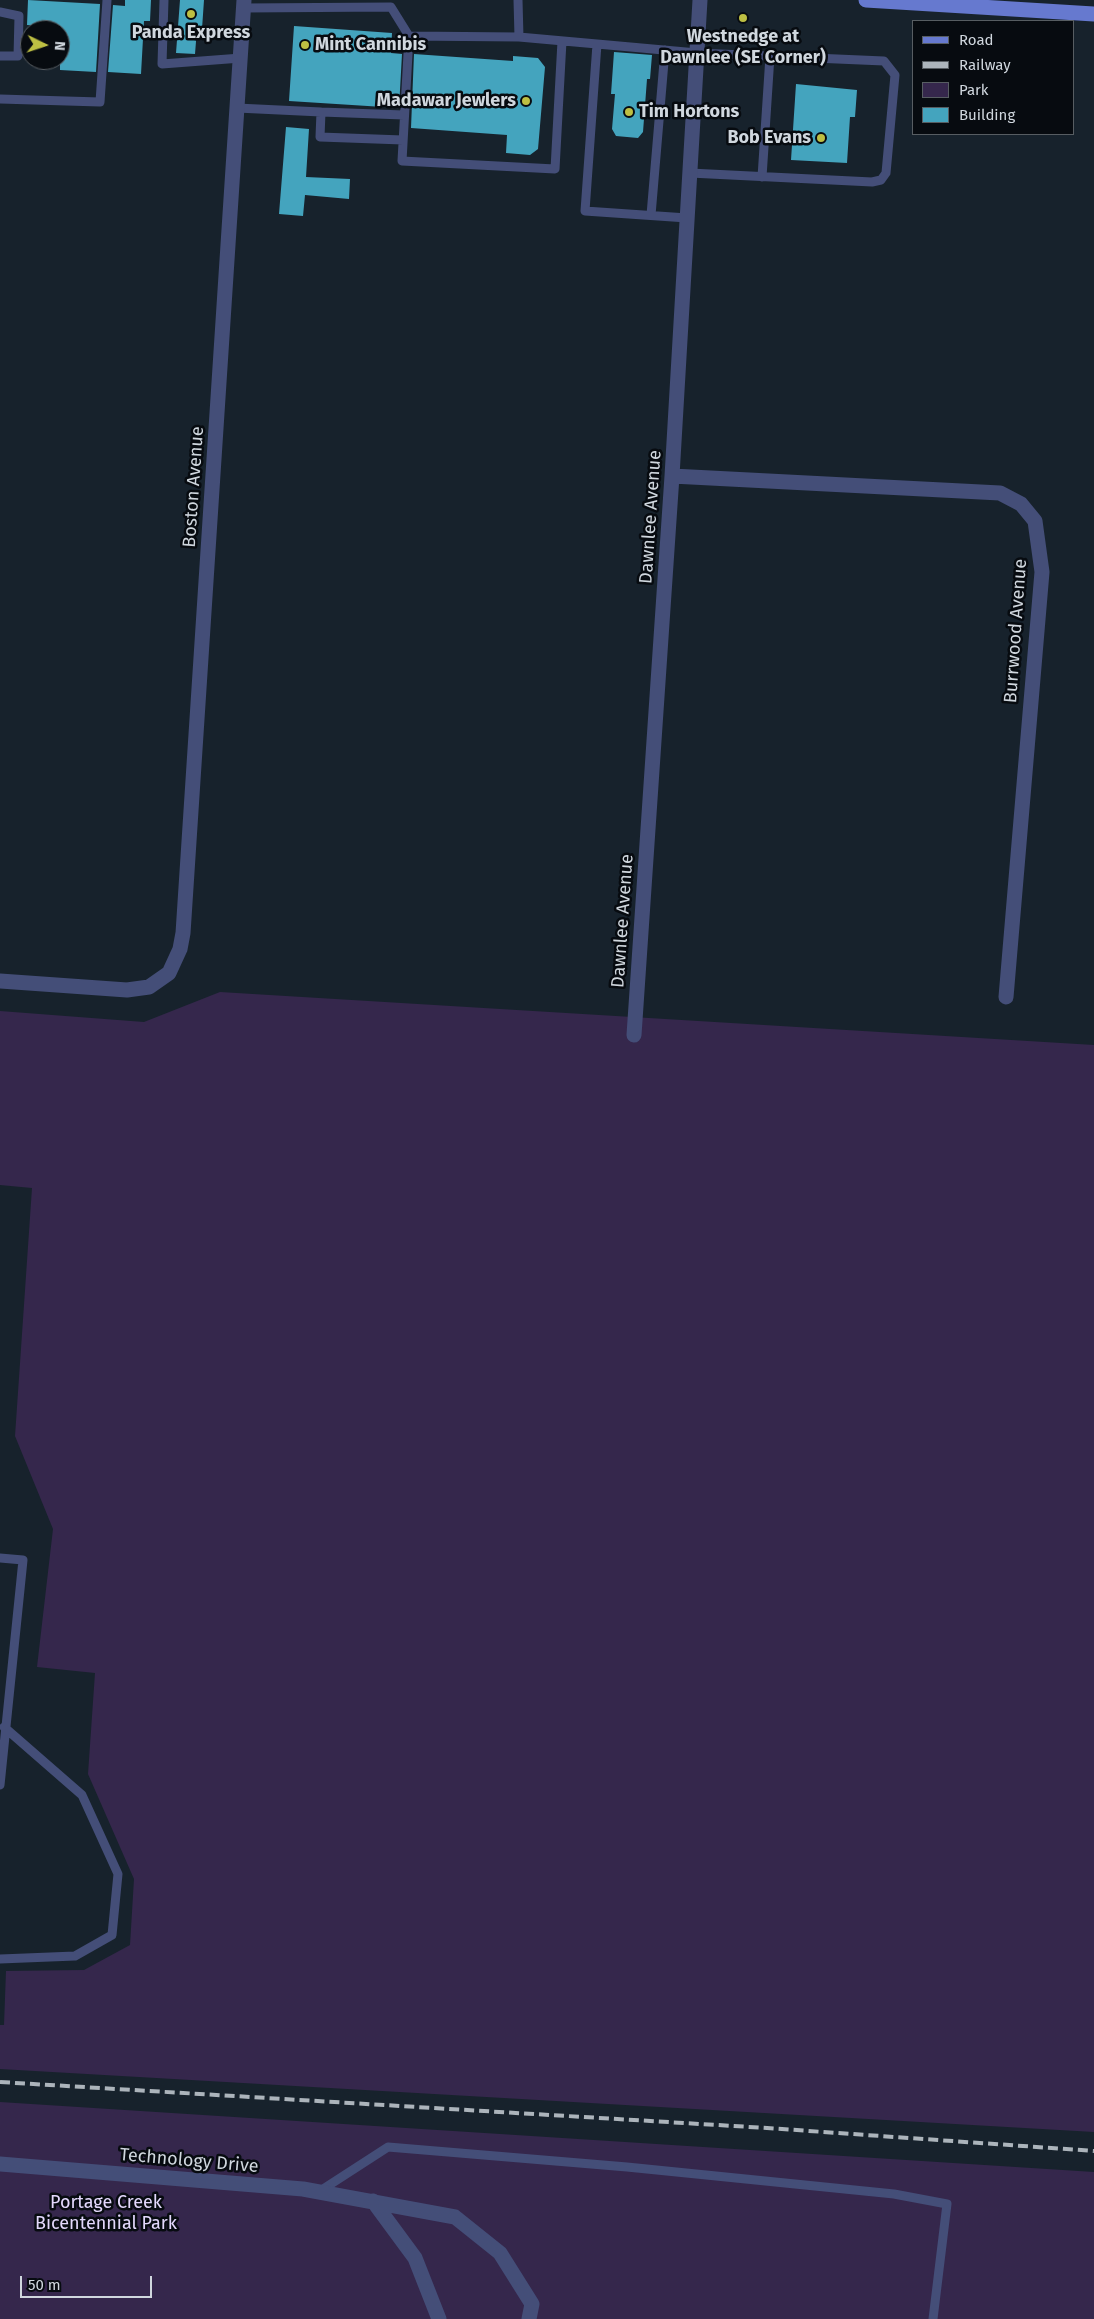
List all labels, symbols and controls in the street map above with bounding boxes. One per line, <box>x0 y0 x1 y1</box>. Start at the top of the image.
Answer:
marker: Panda Express <box>185 8 197 20</box>
marker: Westnedge at Dawnlee (SE Corner) <box>737 12 749 24</box>
north arrow <box>20 20 70 70</box>
legend <box>912 20 1074 135</box>
place label: Panda Express <box>132 22 250 44</box>
place label: Westnedge at Dawnlee (SE Corner) <box>660 26 826 68</box>
text: Road <box>959 31 994 49</box>
place label: Mint Cannibis <box>315 34 426 56</box>
marker: Mint Cannibis <box>299 39 311 51</box>
text: N <box>51 41 68 51</box>
text: Railway <box>959 56 1011 74</box>
text: Park <box>959 81 989 99</box>
place label: Madawar Jewlers <box>377 90 516 112</box>
marker: Madawar Jewlers <box>520 95 532 107</box>
place label: Tim Hortons <box>639 101 739 123</box>
marker: Tim Hortons <box>623 106 635 118</box>
text: Building <box>959 106 1015 124</box>
place label: Bob Evans <box>727 127 811 149</box>
marker: Bob Evans <box>815 132 827 144</box>
street label: Boston Avenue <box>179 426 209 548</box>
street label: Dawnlee Avenue <box>636 449 666 585</box>
street label: Burrwood Avenue <box>1000 558 1032 704</box>
street label: Dawnlee Avenue <box>608 853 638 989</box>
street label: Technology Drive <box>119 2144 259 2178</box>
park label: Portage Creek Bicentennial Park <box>35 2192 177 2234</box>
scale bar <box>22 2266 155 2298</box>
text: 50 m <box>28 2276 61 2294</box>

